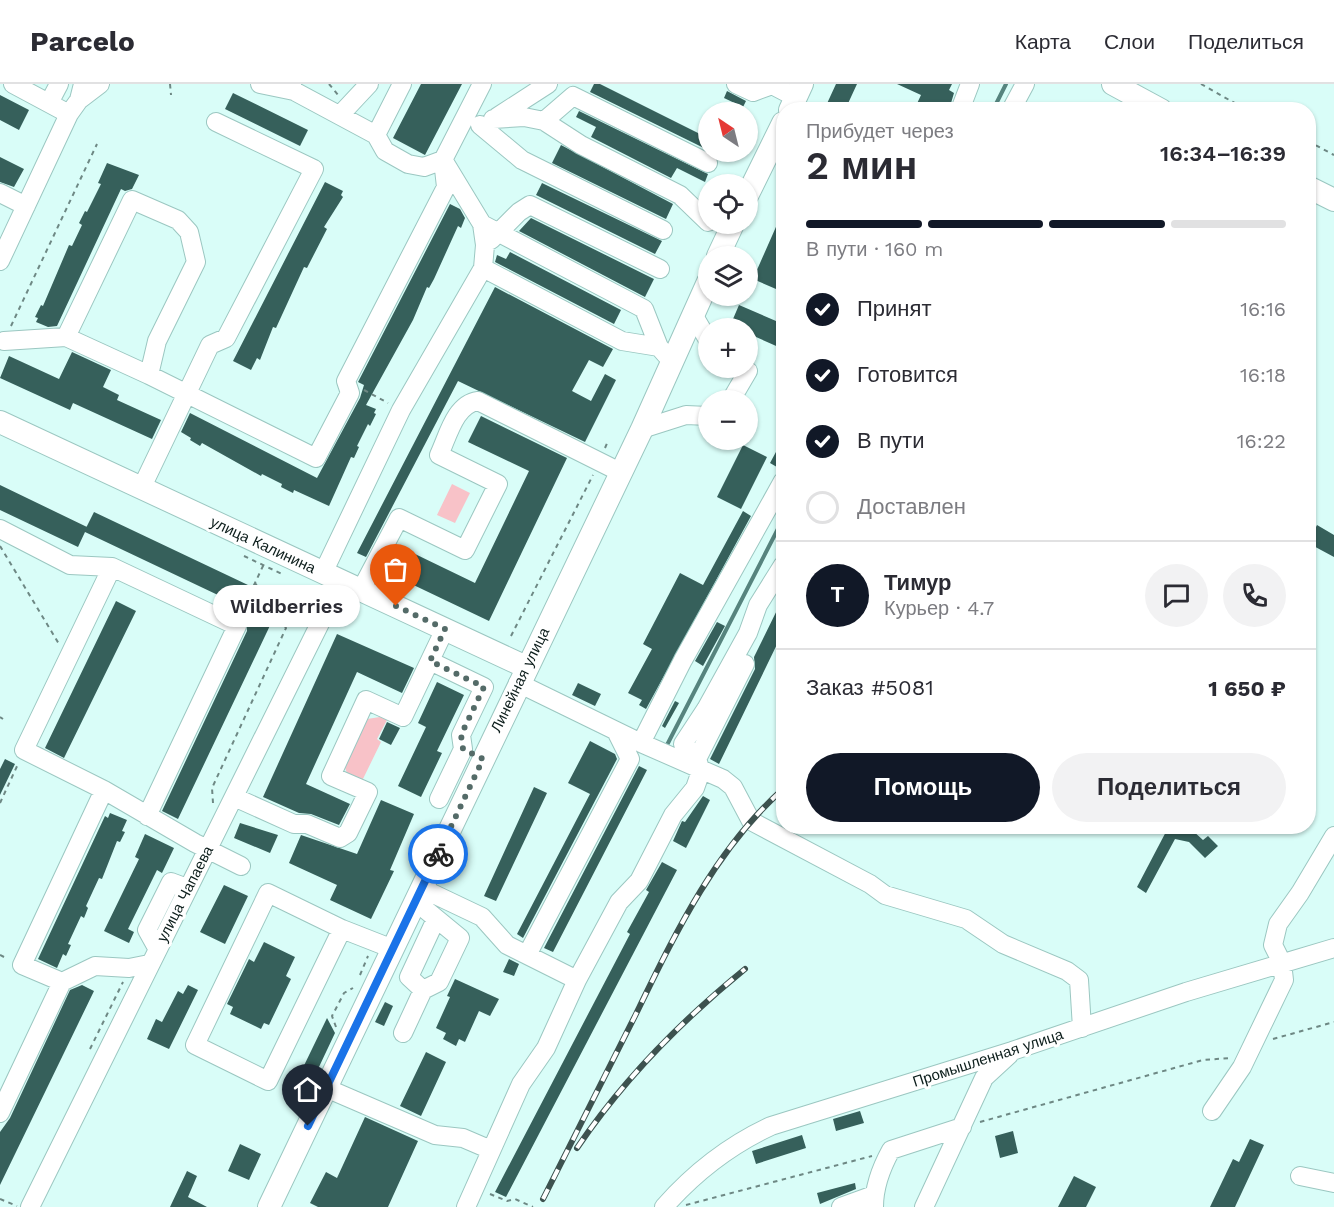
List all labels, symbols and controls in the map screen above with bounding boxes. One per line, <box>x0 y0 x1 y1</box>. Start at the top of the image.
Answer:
text: Parcelo <box>30 25 135 58</box>
text: Карта <box>1015 29 1071 54</box>
text: Слои <box>1104 29 1155 54</box>
text: Поделиться <box>1188 29 1304 54</box>
north arrow <box>698 102 758 162</box>
map controls <box>698 102 758 450</box>
text: Прибудет через <box>806 119 954 143</box>
text: 16:34–16:39 <box>1160 141 1286 166</box>
text: 2 мин <box>806 143 917 188</box>
button: locate <box>698 174 758 234</box>
text: В пути · 160 m <box>806 237 943 261</box>
button: layers <box>698 246 758 306</box>
icon: check <box>806 293 839 326</box>
text: Принят <box>857 296 931 321</box>
text: 16:16 <box>1240 297 1286 321</box>
button: + <box>698 318 758 378</box>
icon: check <box>806 359 839 392</box>
text: Готовится <box>857 362 958 387</box>
text: 16:18 <box>1240 363 1286 387</box>
button: − <box>698 390 758 450</box>
icon: check <box>806 425 839 458</box>
text: В пути <box>857 428 924 453</box>
text: 16:22 <box>1237 429 1286 453</box>
text: Доставлен <box>857 494 966 519</box>
street label: улица Калинина <box>208 513 319 577</box>
pin <box>370 544 421 606</box>
icon: bag <box>379 553 412 586</box>
button: chat <box>1145 564 1208 627</box>
button: phone <box>1223 564 1286 627</box>
text: Тимур <box>884 570 952 595</box>
text: Т <box>831 582 844 607</box>
callout: Wildberries <box>213 585 360 627</box>
text: Wildberries <box>230 594 343 618</box>
text: Курьер · 4.7 <box>884 596 994 620</box>
street label: Линейная улица <box>487 624 553 735</box>
text: Заказ #5081 <box>806 675 934 700</box>
text: 1 650 ₽ <box>1208 676 1286 701</box>
button: Помощь <box>806 753 1040 822</box>
button: Поделиться <box>1052 753 1286 822</box>
courier <box>408 824 468 884</box>
icon: bike <box>422 838 455 871</box>
street label: улица Чапаева <box>153 842 217 945</box>
street label: Промышленная улица <box>911 1025 1066 1091</box>
pin <box>282 1064 333 1126</box>
icon: home <box>291 1073 324 1106</box>

